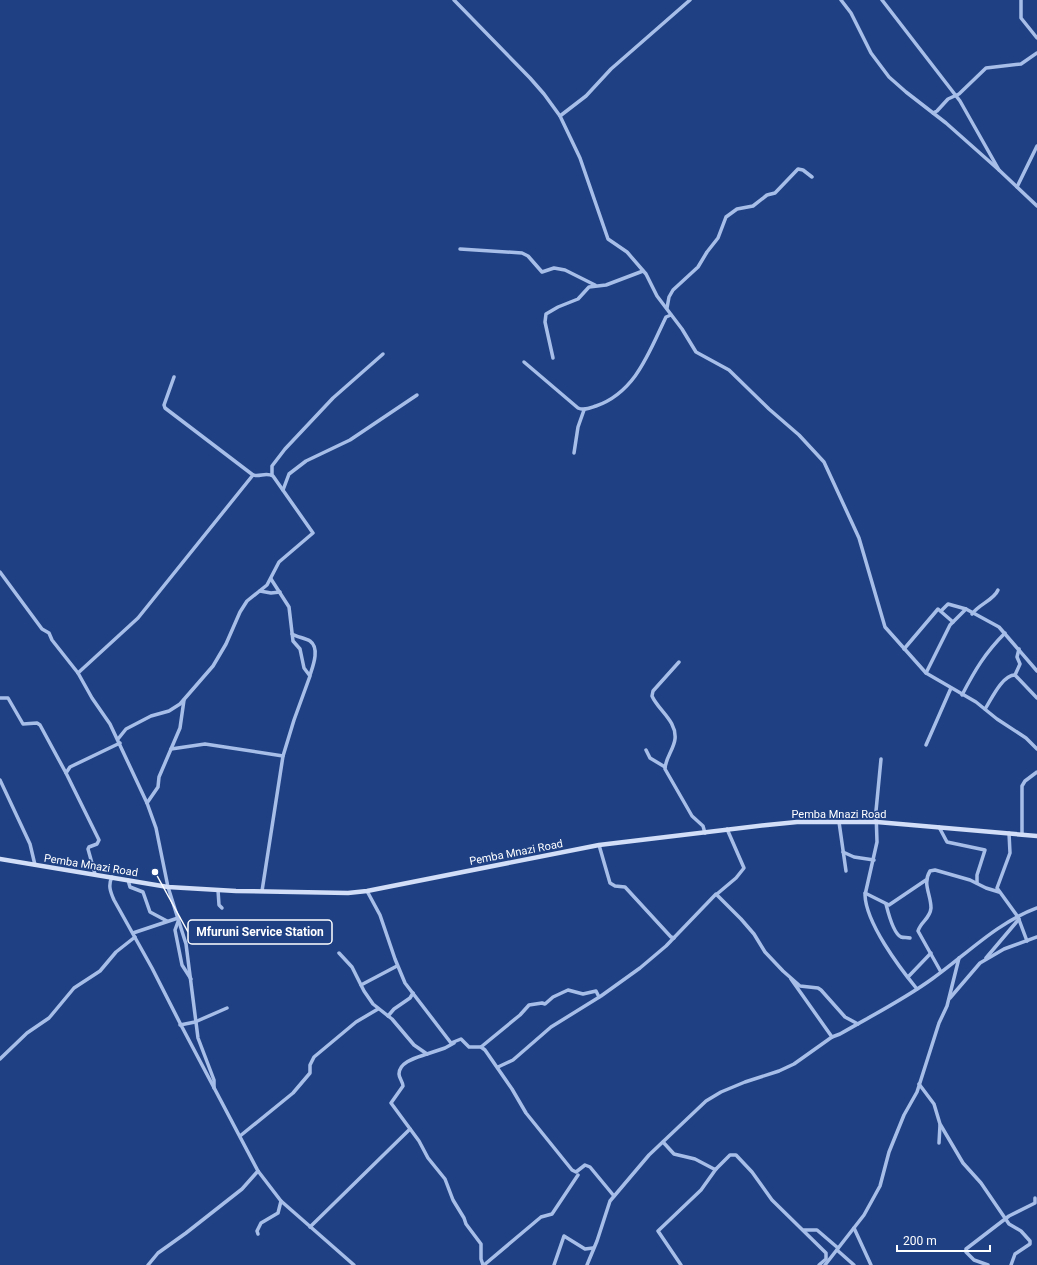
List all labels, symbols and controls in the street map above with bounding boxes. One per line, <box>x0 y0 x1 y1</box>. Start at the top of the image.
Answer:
street label: Pemba Mnazi Road <box>792 808 887 821</box>
street label: Pemba Mnazi Road <box>468 837 564 868</box>
street label: Pemba Mnazi Road <box>43 852 139 879</box>
callout: Mfuruni Service Station <box>188 920 332 944</box>
text: Mfuruni Service Station <box>196 925 324 939</box>
scale bar <box>897 1227 990 1253</box>
text: 200 m <box>903 1234 937 1248</box>

